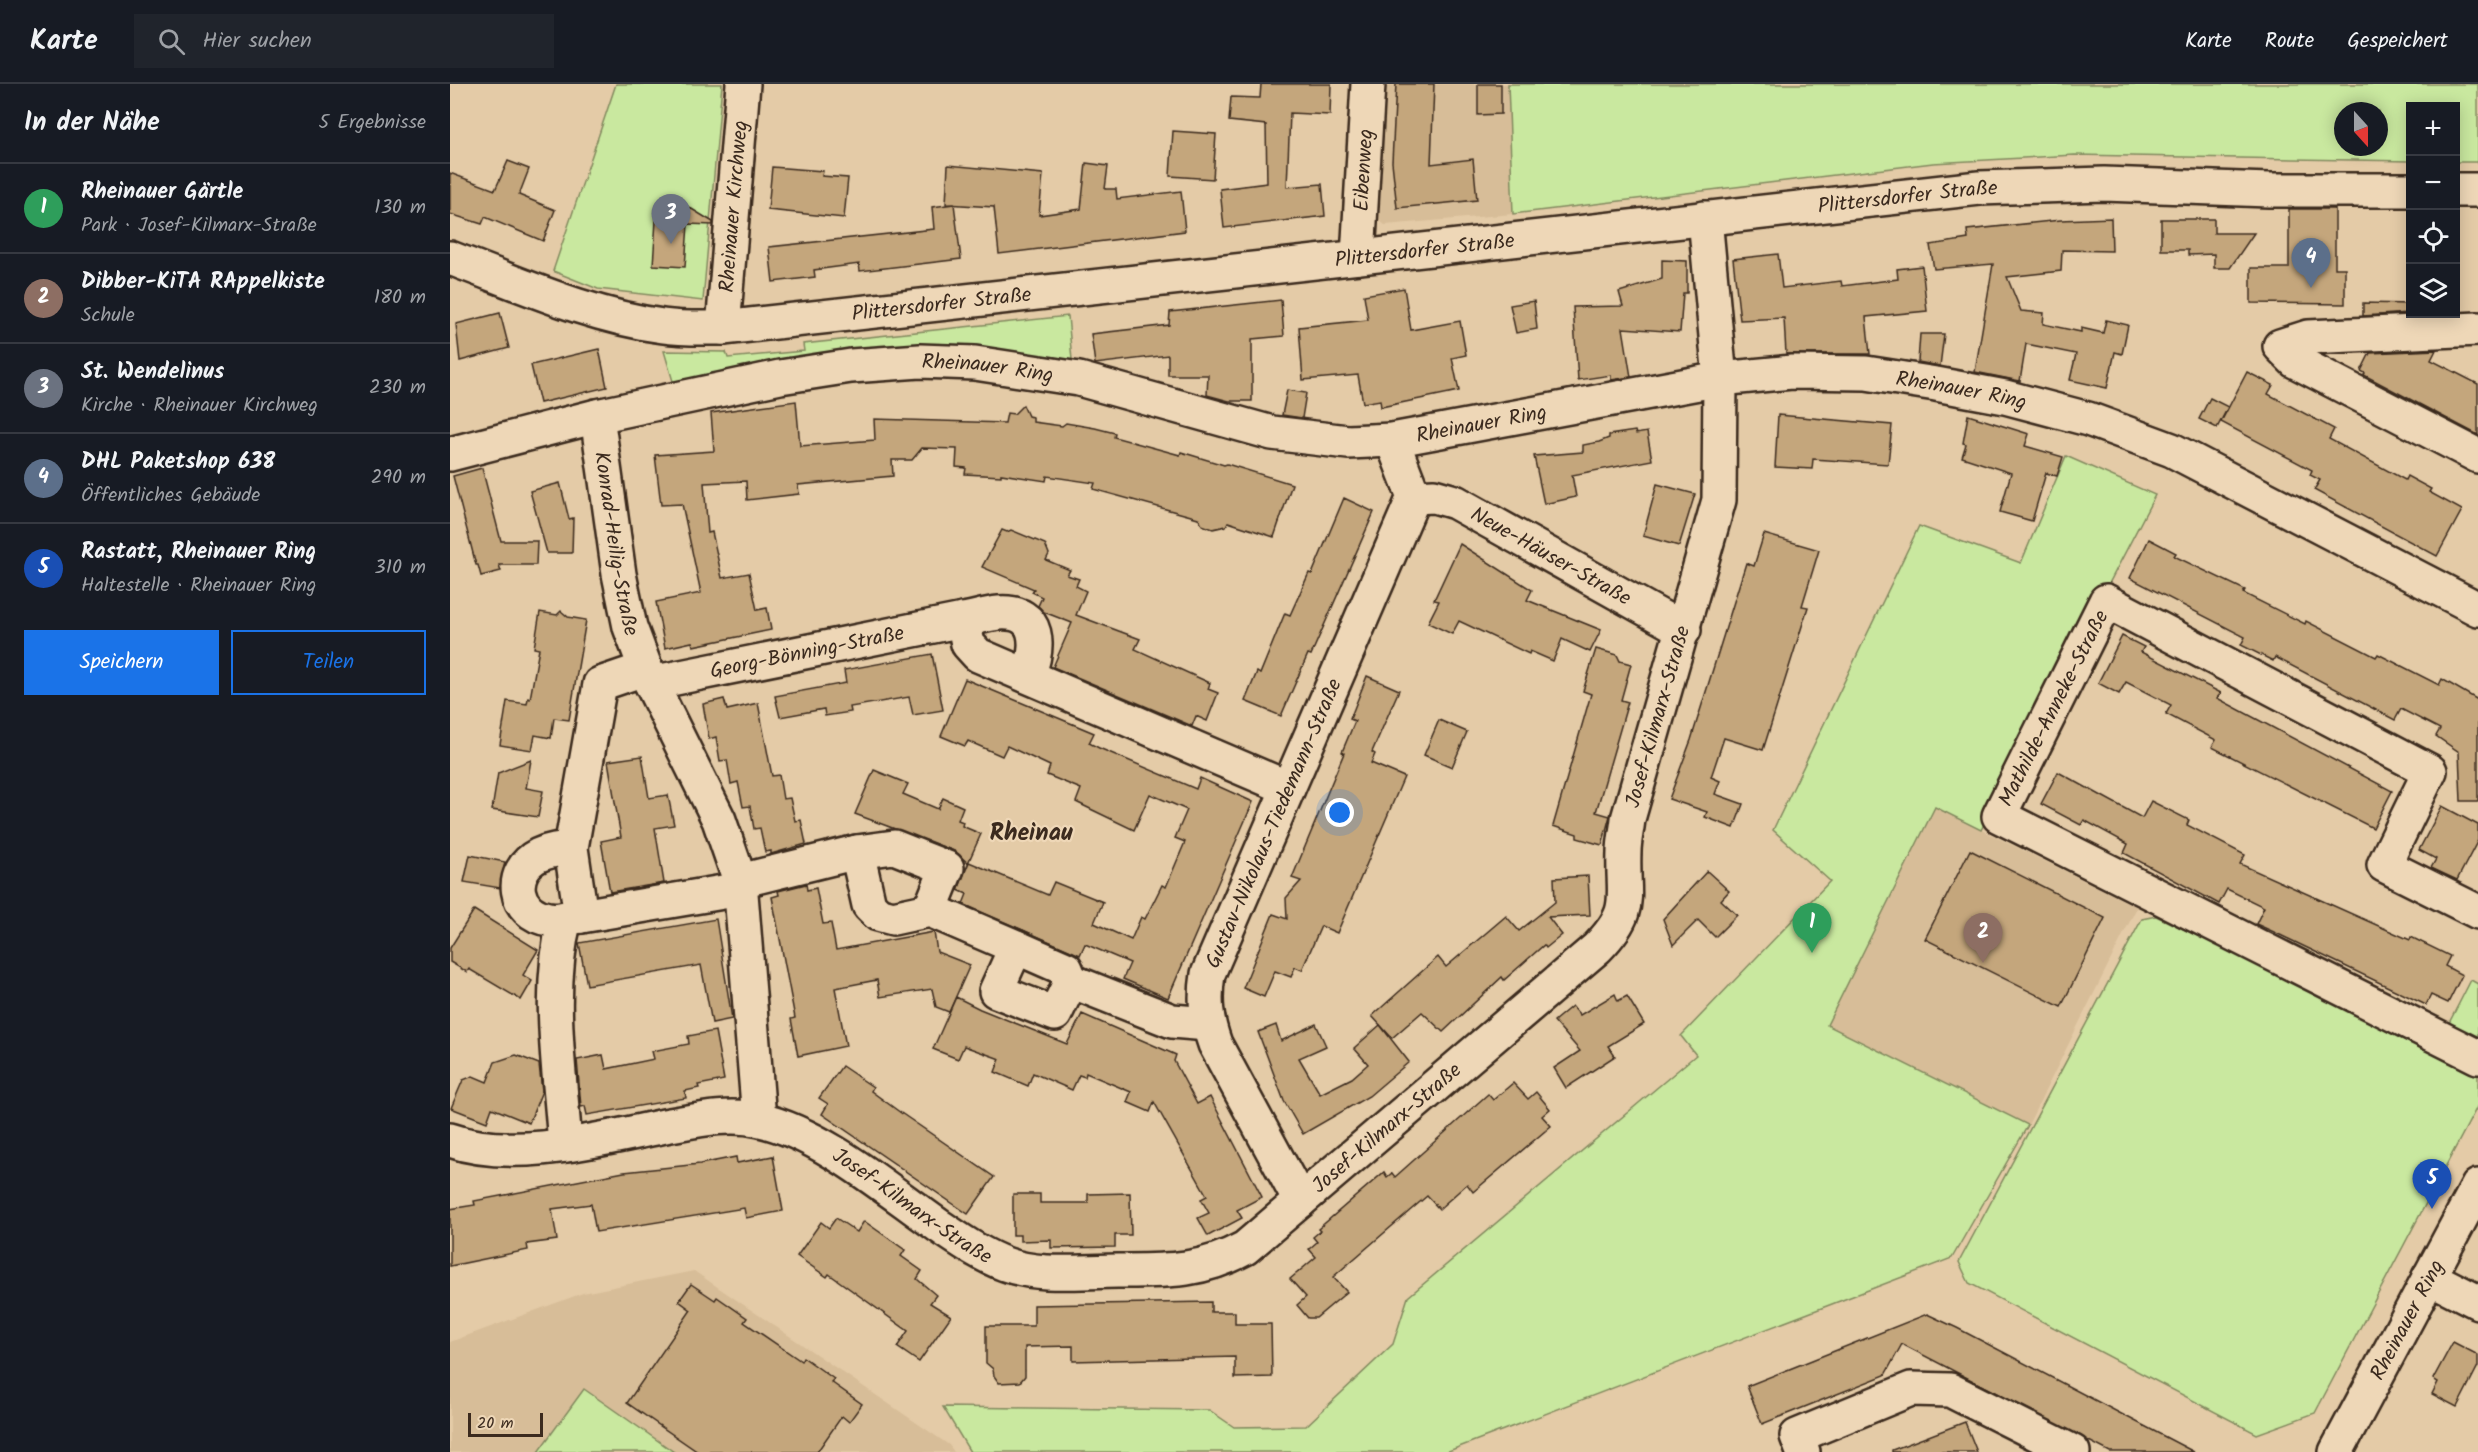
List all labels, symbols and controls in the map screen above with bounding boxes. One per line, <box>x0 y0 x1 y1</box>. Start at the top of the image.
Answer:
search box <box>134 14 554 68</box>
text: Karte <box>30 19 98 64</box>
text: Hier suchen <box>203 24 312 59</box>
icon: search <box>155 25 188 58</box>
text: Karte <box>2185 25 2232 58</box>
text: Route <box>2265 25 2314 58</box>
text: Gespeichert <box>2347 25 2448 58</box>
text: In der Nähe <box>24 102 160 144</box>
north arrow <box>2334 102 2388 156</box>
map controls <box>2406 102 2460 318</box>
button: + <box>2406 102 2460 156</box>
text: 5 Ergebnisse <box>318 107 426 139</box>
street label: Rheinauer Kirchweg <box>711 119 758 294</box>
street label: Eibenweg <box>1346 128 1383 212</box>
button: − <box>2406 156 2460 210</box>
street label: Plittersdorfer Straße <box>1816 172 1998 224</box>
text: Rheinauer Gärtle <box>81 175 243 210</box>
text: 1 <box>40 192 47 224</box>
text: 130 m <box>374 192 426 224</box>
pin: 3 <box>652 194 690 244</box>
text: Park · Josef-Kilmarx-Straße <box>81 210 317 242</box>
button: locate <box>2406 210 2460 264</box>
street label: Plittersdorfer Straße <box>1333 225 1517 278</box>
pin: 4 <box>2292 238 2330 288</box>
button: layers <box>2406 264 2460 318</box>
text: Dibber-KiTA RAppelkiste <box>81 265 325 300</box>
street label: Plittersdorfer Straße <box>850 279 1034 332</box>
text: 2 <box>38 282 49 314</box>
text: 180 m <box>374 282 426 314</box>
text: Schule <box>81 300 135 332</box>
street label: Rheinauer Ring <box>921 346 1056 393</box>
text: St. Wendelinus <box>81 355 224 390</box>
street label: Rheinauer Ring <box>1893 363 2030 420</box>
text: 3 <box>38 372 49 404</box>
text: 230 m <box>369 372 426 404</box>
text: Kirche · Rheinauer Kirchweg <box>81 390 318 422</box>
street label: Rheinauer Ring <box>1413 397 1550 453</box>
text: DHL Paketshop 638 <box>81 445 275 480</box>
street label: Konrad-Heilig-Straße <box>584 449 647 642</box>
text: 4 <box>38 462 49 494</box>
text: 290 m <box>371 462 426 494</box>
text: Öffentliches Gebäude <box>81 480 260 512</box>
street label: Neue-Häuser-Straße <box>1464 499 1637 616</box>
text: Rastatt, Rheinauer Ring <box>81 535 316 570</box>
text: 5 <box>38 552 49 584</box>
text: 310 m <box>374 552 426 584</box>
text: Haltestelle · Rheinauer Ring <box>81 570 316 602</box>
street label: Mathilde-Anneke-Straße <box>1990 604 2119 813</box>
street label: Georg-Bönning-Straße <box>707 617 908 689</box>
street label: Josef-Kilmarx-Straße <box>1617 622 1700 812</box>
button: Speichern <box>24 630 219 695</box>
button: Teilen <box>231 630 426 695</box>
street label: Gustav-Nikolaus-Tiedemann-Straße <box>1197 673 1352 974</box>
your location <box>1325 798 1354 827</box>
district label: Rheinau <box>989 814 1073 853</box>
pin: 1 <box>1792 904 1832 953</box>
pin: 2 <box>1964 914 2002 963</box>
street label: Josef-Kilmarx-Straße <box>1305 1055 1470 1202</box>
street label: Josef-Kilmarx-Straße <box>825 1140 998 1274</box>
pin: 5 <box>2412 1160 2452 1209</box>
street label: Rheinauer Ring <box>2362 1254 2454 1387</box>
scale bar <box>468 1410 543 1438</box>
text: 20 m <box>477 1411 513 1436</box>

